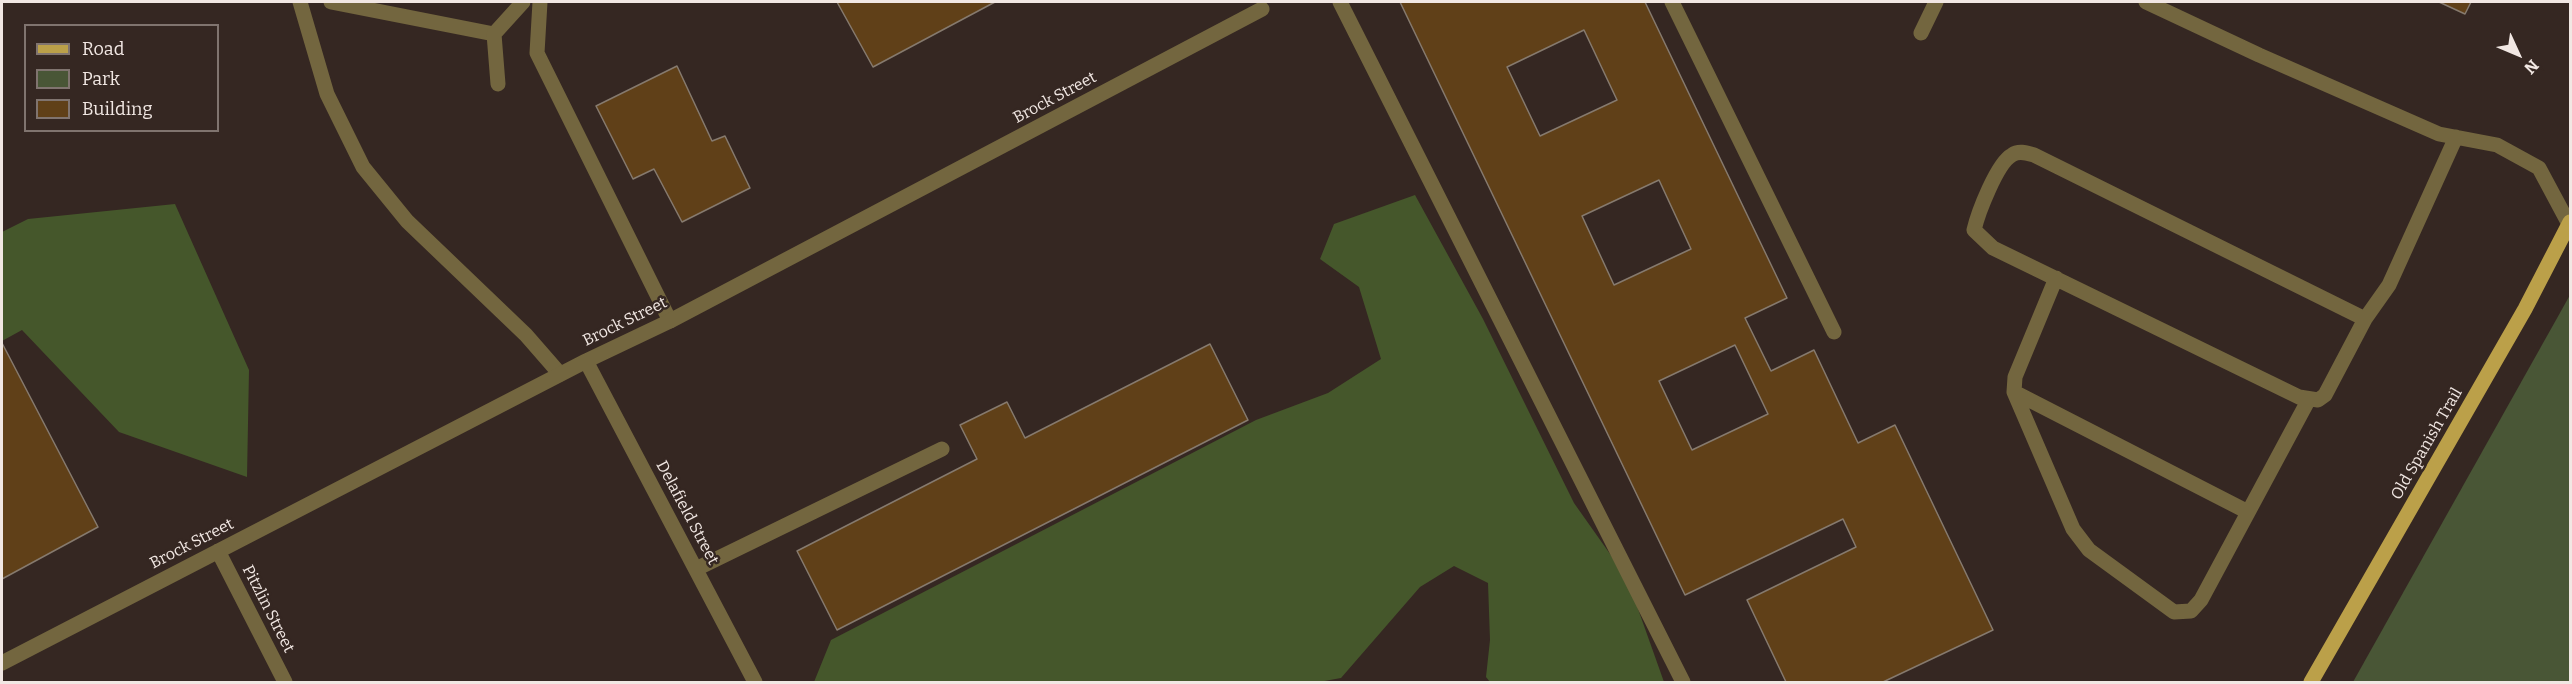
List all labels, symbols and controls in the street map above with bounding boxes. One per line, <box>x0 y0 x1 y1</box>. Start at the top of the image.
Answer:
legend <box>24 24 219 132</box>
north arrow <box>2488 24 2548 84</box>
text: Road <box>82 38 124 60</box>
text: N <box>2520 56 2542 78</box>
text: Park <box>82 68 120 90</box>
street label: Brock Street <box>1010 68 1100 128</box>
text: Building <box>82 98 153 120</box>
street label: Brock Street <box>580 293 670 351</box>
street label: Old Spanish Trail <box>2387 385 2467 503</box>
street label: Delafield Street <box>652 458 722 568</box>
street label: Brock Street <box>147 515 237 573</box>
street label: Pitzlin Street <box>238 562 298 656</box>

